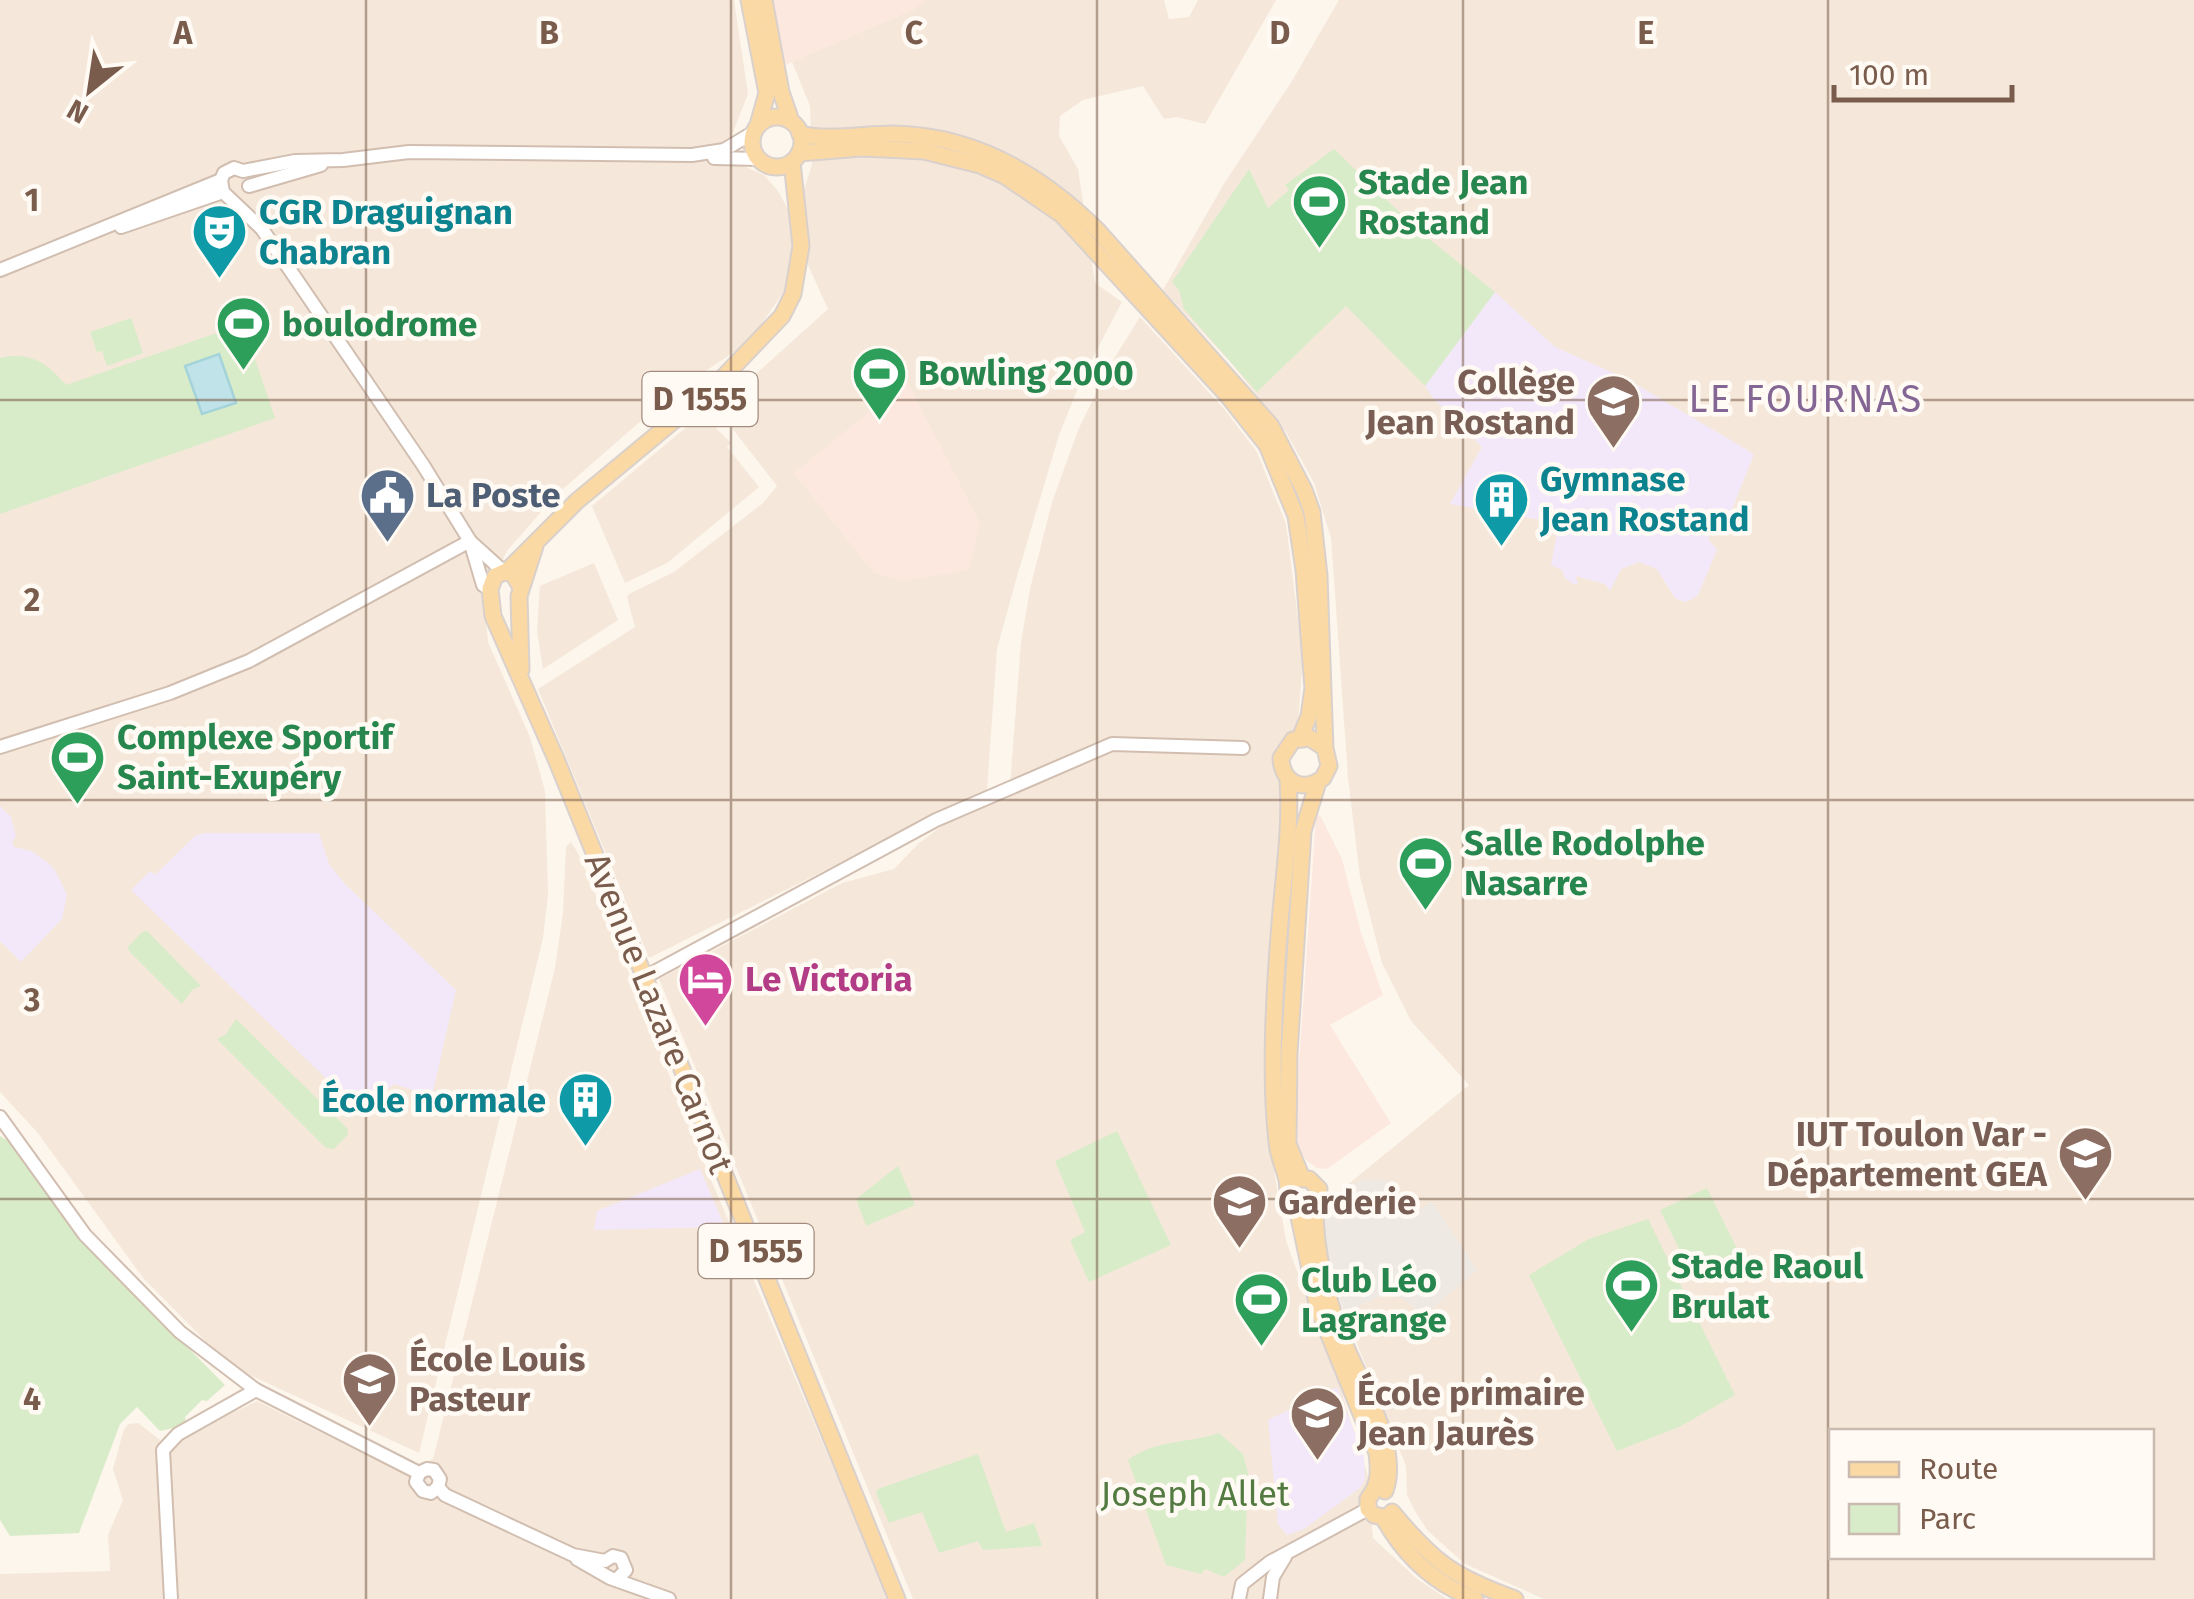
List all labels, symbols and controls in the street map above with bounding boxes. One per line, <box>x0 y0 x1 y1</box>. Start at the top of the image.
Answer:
text: A <box>173 14 194 52</box>
text: B <box>539 14 559 52</box>
text: C <box>905 14 924 52</box>
text: D <box>1270 14 1290 52</box>
text: E <box>1638 14 1654 52</box>
north arrow <box>40 40 140 140</box>
scale bar <box>1834 40 2012 102</box>
text: 100 m <box>1849 57 1929 93</box>
text: N <box>61 92 94 130</box>
place label: Stade Jean Rostand <box>1358 161 1528 243</box>
sports icon: Stade Jean Rostand <box>1289 172 1349 251</box>
text: 1 <box>25 181 39 219</box>
place label: CGR Draguignan Chabran <box>259 191 513 273</box>
theatre icon: CGR Draguignan Chabran <box>190 202 250 281</box>
sports icon: boulodrome <box>213 294 273 373</box>
place label: boulodrome <box>282 303 477 345</box>
sports icon: Bowling 2000 <box>849 343 909 422</box>
place label: Bowling 2000 <box>918 352 1134 394</box>
place label: Collège Jean Rostand <box>1364 361 1575 443</box>
road number: D 1555 <box>642 372 758 426</box>
school or university icon: Collège Jean Rostand <box>1584 372 1644 451</box>
district label: LE FOURNAS <box>1688 376 1924 422</box>
place label: Gymnase Jean Rostand <box>1539 458 1750 540</box>
public building icon: La Poste <box>357 465 417 544</box>
building icon: Gymnase Jean Rostand <box>1471 469 1531 548</box>
place label: La Poste <box>426 474 561 516</box>
text: 2 <box>24 581 40 619</box>
place label: Complexe Sportif Saint-Exupéry <box>117 716 396 798</box>
sports icon: Complexe Sportif Saint-Exupéry <box>48 727 108 806</box>
place label: Salle Rodolphe Nasarre <box>1464 822 1705 904</box>
sports icon: Salle Rodolphe Nasarre <box>1395 833 1455 912</box>
street label: Avenue Lazare Carnot <box>576 847 743 1180</box>
hotel icon: Le Victoria <box>676 949 736 1028</box>
place label: Le Victoria <box>745 958 913 1000</box>
text: 3 <box>23 981 40 1019</box>
building icon: École normale <box>555 1070 615 1149</box>
place label: École normale <box>321 1078 546 1121</box>
place label: IUT Toulon Var - Département GEA <box>1766 1113 2048 1195</box>
school or university icon: IUT Toulon Var - Département GEA <box>2056 1124 2116 1203</box>
school or university icon: Garderie <box>1209 1172 1269 1251</box>
place label: Garderie <box>1278 1181 1416 1223</box>
road number: D 1555 <box>698 1224 814 1278</box>
place label: Stade Raoul Brulat <box>1671 1245 1864 1327</box>
sports icon: Stade Raoul Brulat <box>1602 1256 1662 1335</box>
place label: Club Léo Lagrange <box>1301 1259 1447 1341</box>
sports icon: Club Léo Lagrange <box>1232 1270 1292 1349</box>
place label: École Louis Pasteur <box>409 1337 585 1420</box>
school or university icon: École Louis Pasteur <box>340 1349 400 1428</box>
place label: École primaire Jean Jaurès <box>1356 1371 1585 1454</box>
text: 4 <box>23 1380 41 1418</box>
school or university icon: École primaire Jean Jaurès <box>1288 1383 1348 1462</box>
legend <box>1829 1429 2154 1559</box>
text: Route <box>1919 1451 1998 1487</box>
park label: Joseph Allet <box>1100 1473 1290 1515</box>
text: Parc <box>1919 1501 1976 1537</box>

